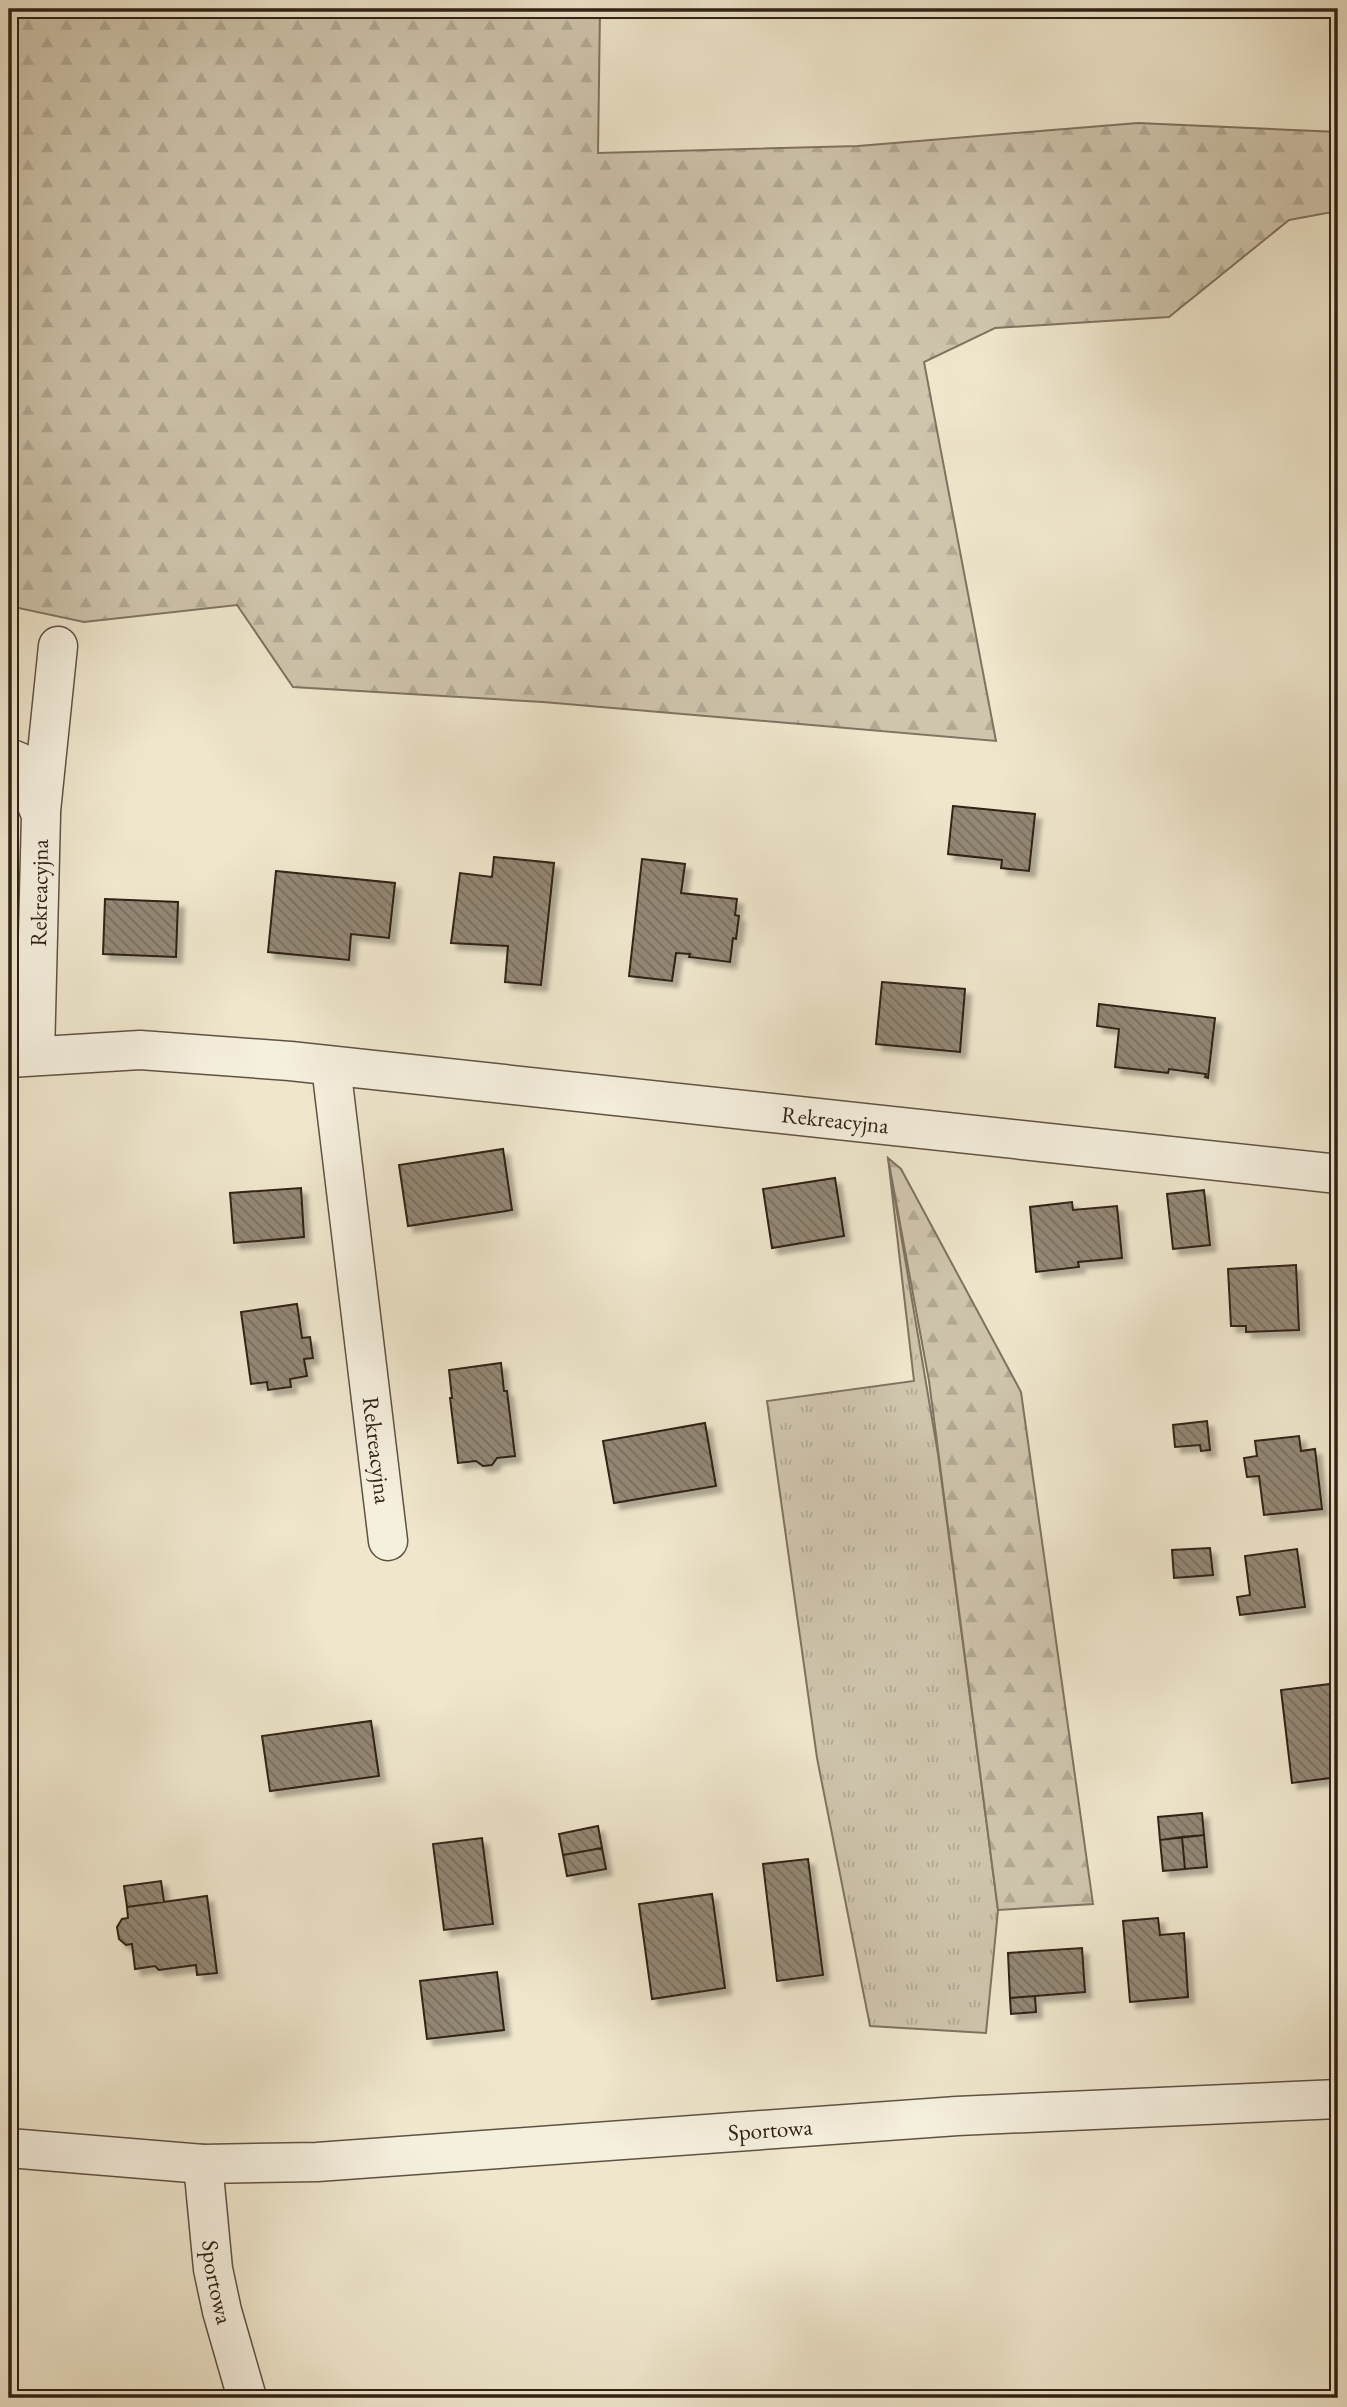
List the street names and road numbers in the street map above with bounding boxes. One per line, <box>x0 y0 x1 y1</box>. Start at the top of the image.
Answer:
street label: Rekreacyjna <box>23 838 55 947</box>
street label: Rekreacyjna <box>780 1099 891 1141</box>
street label: Rekreacyjna <box>356 1395 399 1506</box>
street label: Sportowa <box>727 2111 814 2147</box>
street label: Sportowa <box>195 2239 240 2328</box>

